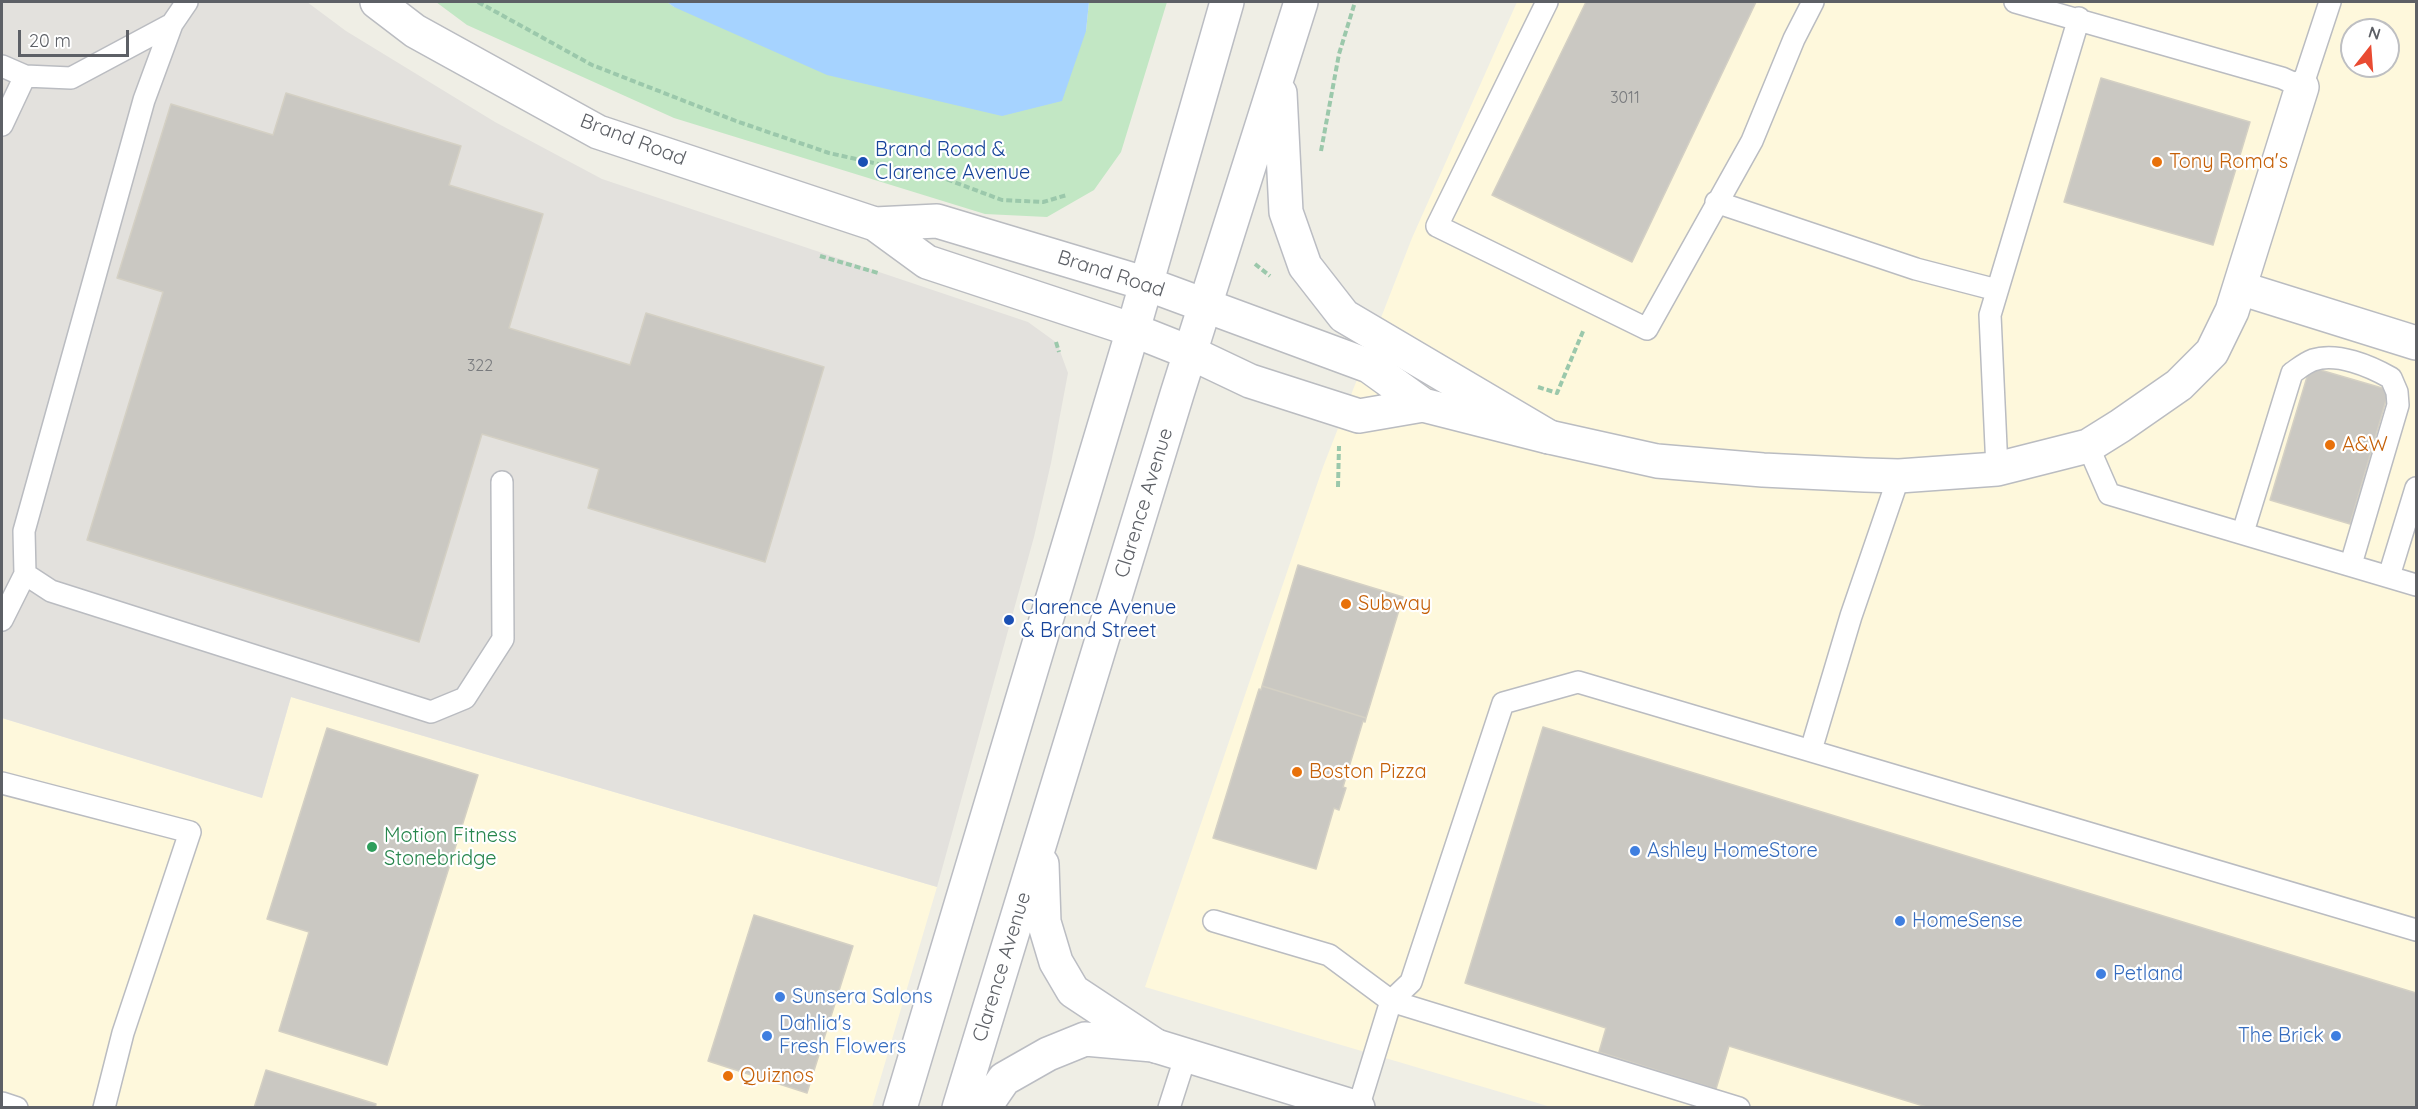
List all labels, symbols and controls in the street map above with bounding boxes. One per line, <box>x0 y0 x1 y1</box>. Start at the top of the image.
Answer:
scale bar <box>21 18 132 56</box>
north arrow <box>2340 18 2400 78</box>
text: N <box>2366 21 2383 44</box>
text: 20 m <box>29 29 71 52</box>
house number: 3011 <box>1610 88 1640 108</box>
street label: Brand Road <box>577 109 689 171</box>
place label: Brand Road & Clarence Avenue <box>875 138 1030 185</box>
place label: Tony Roma's <box>2169 150 2288 174</box>
marker: Brand Road & Clarence Avenue <box>856 155 870 169</box>
marker: Tony Roma's <box>2150 155 2164 169</box>
street label: Brand Road <box>1054 245 1168 303</box>
house number: 322 <box>467 356 493 376</box>
street label: Clarence Avenue <box>1110 425 1178 581</box>
place label: A&W <box>2342 433 2388 457</box>
marker: A&W <box>2323 438 2337 452</box>
place label: Subway <box>1358 592 1431 616</box>
place label: Clarence Avenue & Brand Street <box>1021 596 1176 643</box>
marker: Subway <box>1339 597 1353 611</box>
marker: Clarence Avenue & Brand Street <box>1002 613 1016 627</box>
place label: Boston Pizza <box>1309 760 1427 784</box>
marker: Boston Pizza <box>1290 765 1304 779</box>
place label: Motion Fitness Stonebridge <box>384 824 517 871</box>
place label: Ashley HomeStore <box>1647 839 1818 863</box>
marker: Motion Fitness Stonebridge <box>365 840 379 854</box>
marker: Ashley HomeStore <box>1628 844 1642 858</box>
street label: Clarence Avenue <box>968 889 1036 1045</box>
place label: HomeSense <box>1912 909 2023 933</box>
marker: HomeSense <box>1893 914 1907 928</box>
place label: Petland <box>2113 962 2183 986</box>
marker: Petland <box>2094 967 2108 981</box>
place label: Sunsera Salons <box>792 985 933 1009</box>
marker: Sunsera Salons <box>773 990 787 1004</box>
place label: Dahlia's Fresh Flowers <box>779 1012 906 1059</box>
place label: The Brick <box>2238 1024 2324 1048</box>
marker: Dahlia's Fresh Flowers <box>760 1029 774 1043</box>
marker: The Brick <box>2329 1029 2343 1043</box>
place label: Quiznos <box>740 1064 814 1088</box>
marker: Quiznos <box>721 1069 735 1083</box>

